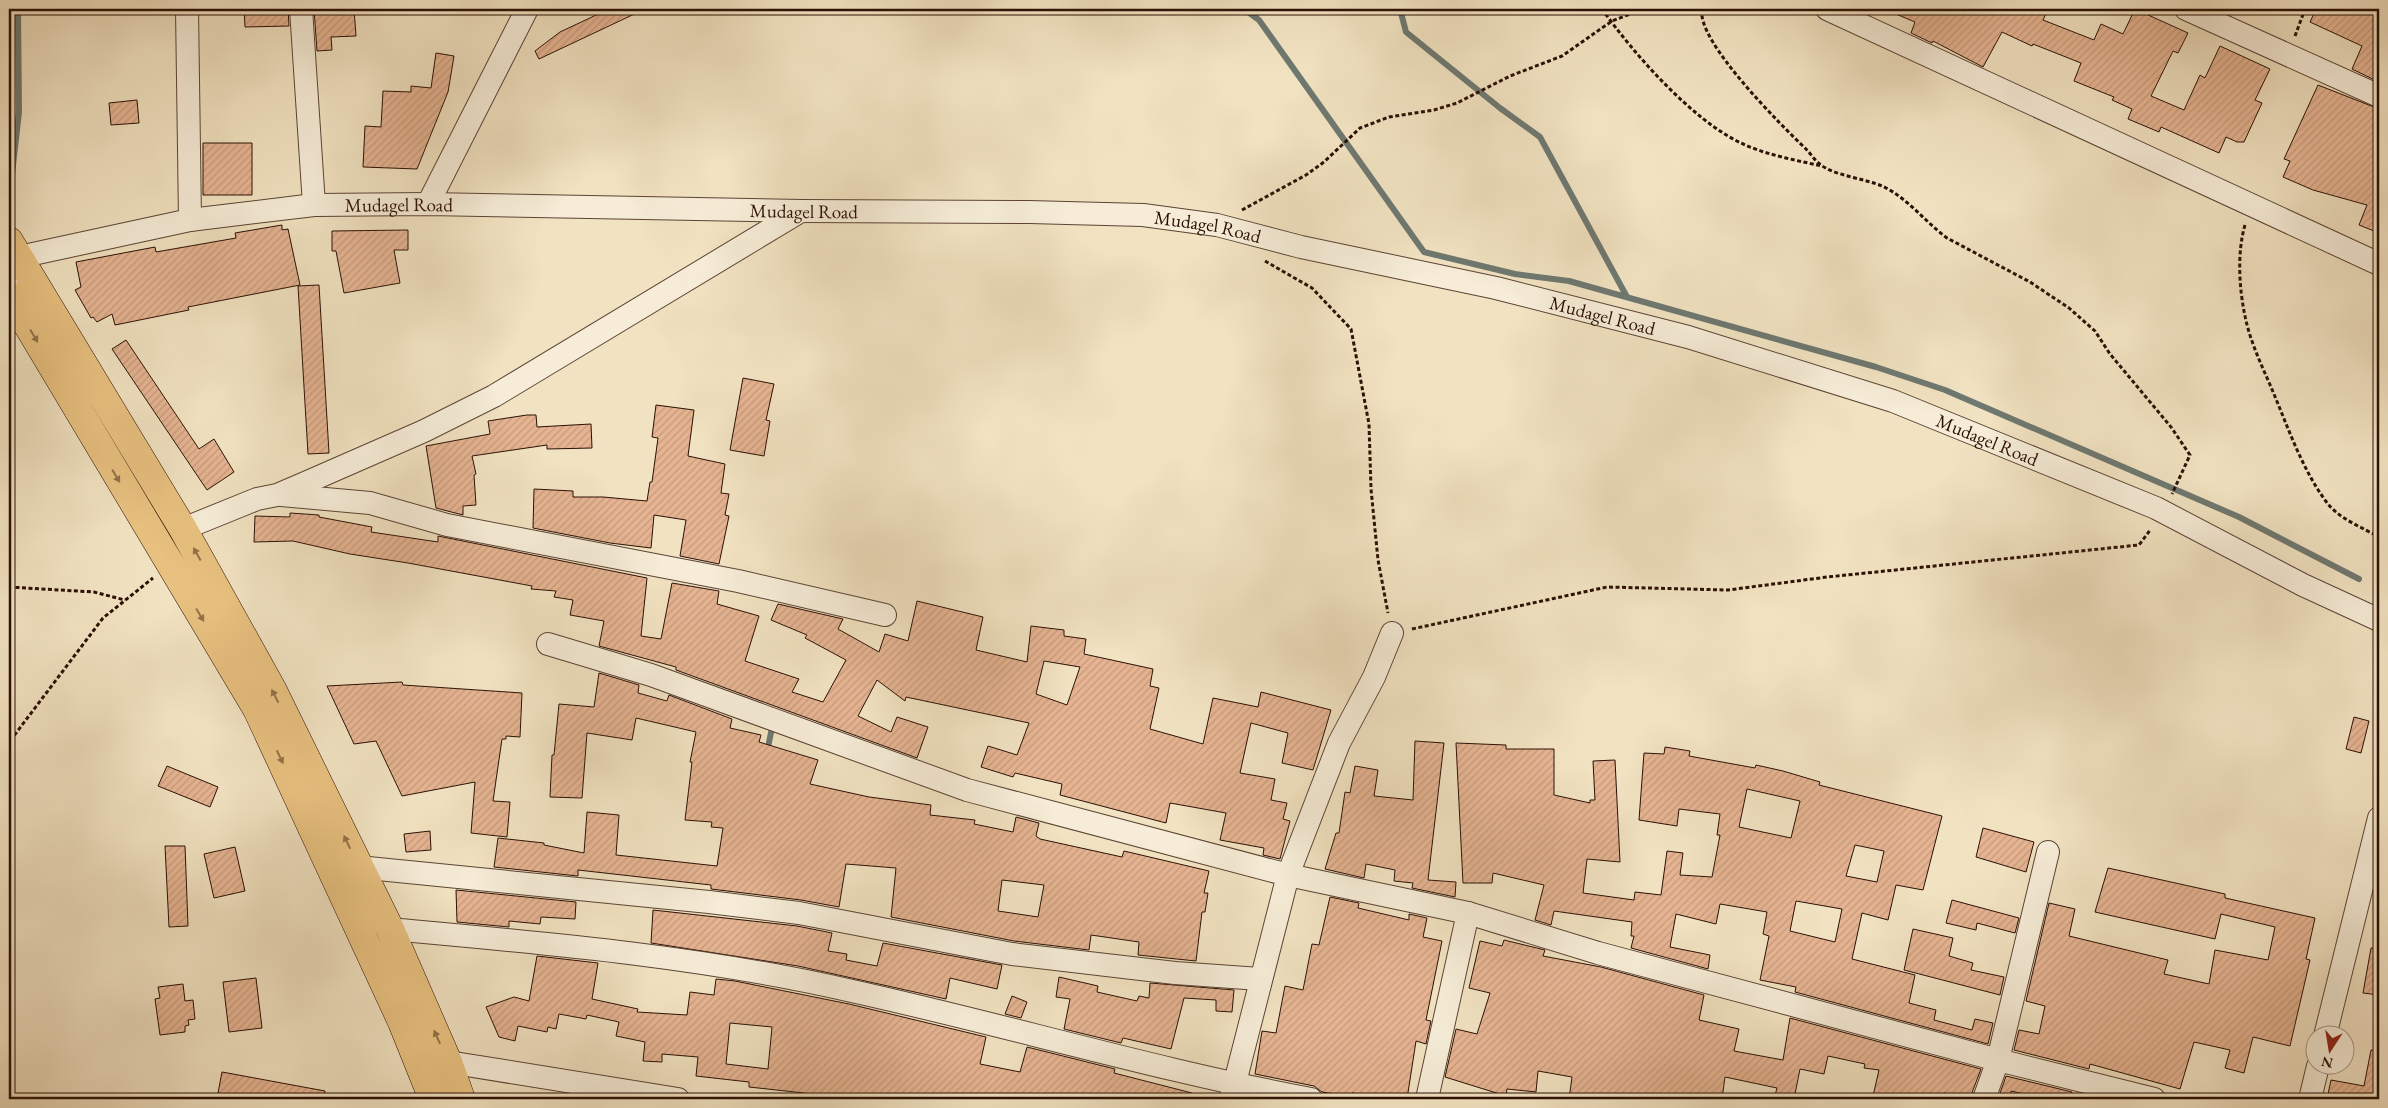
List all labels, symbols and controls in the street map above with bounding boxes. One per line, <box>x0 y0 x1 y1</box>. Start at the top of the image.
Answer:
street label: Mudagel Road <box>345 192 454 218</box>
street label: Mudagel Road <box>749 198 858 224</box>
street label: Mudagel Road <box>1153 205 1264 249</box>
street label: Mudagel Road <box>1547 290 1658 341</box>
one-way arrow <box>29 330 38 343</box>
street label: Mudagel Road <box>1933 408 2043 472</box>
one-way arrow <box>112 470 121 483</box>
one-way arrow <box>193 547 202 561</box>
one-way arrow <box>196 609 205 622</box>
one-way arrow <box>271 689 280 704</box>
one-way arrow <box>276 750 284 764</box>
one-way arrow <box>343 835 351 849</box>
north arrow <box>2306 1026 2356 1076</box>
one-way arrow <box>433 1030 441 1044</box>
text: N <box>2319 1053 2335 1073</box>

